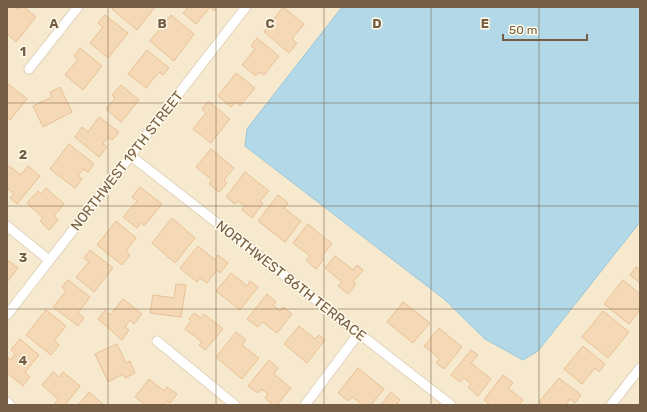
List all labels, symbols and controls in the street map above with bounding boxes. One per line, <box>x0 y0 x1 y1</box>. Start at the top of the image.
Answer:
text: A <box>49 16 59 31</box>
text: B <box>157 16 167 31</box>
text: C <box>265 16 275 31</box>
text: D <box>372 16 382 31</box>
text: E <box>481 16 489 31</box>
scale bar <box>503 16 587 42</box>
text: 50 m <box>509 23 537 37</box>
text: 1 <box>20 44 26 59</box>
street label: NORTHWEST 19TH STREET <box>67 88 187 234</box>
text: 2 <box>19 147 27 162</box>
street label: NORTHWEST 86TH TERRACE <box>213 217 369 345</box>
text: 3 <box>19 250 28 265</box>
text: 4 <box>19 353 28 368</box>

